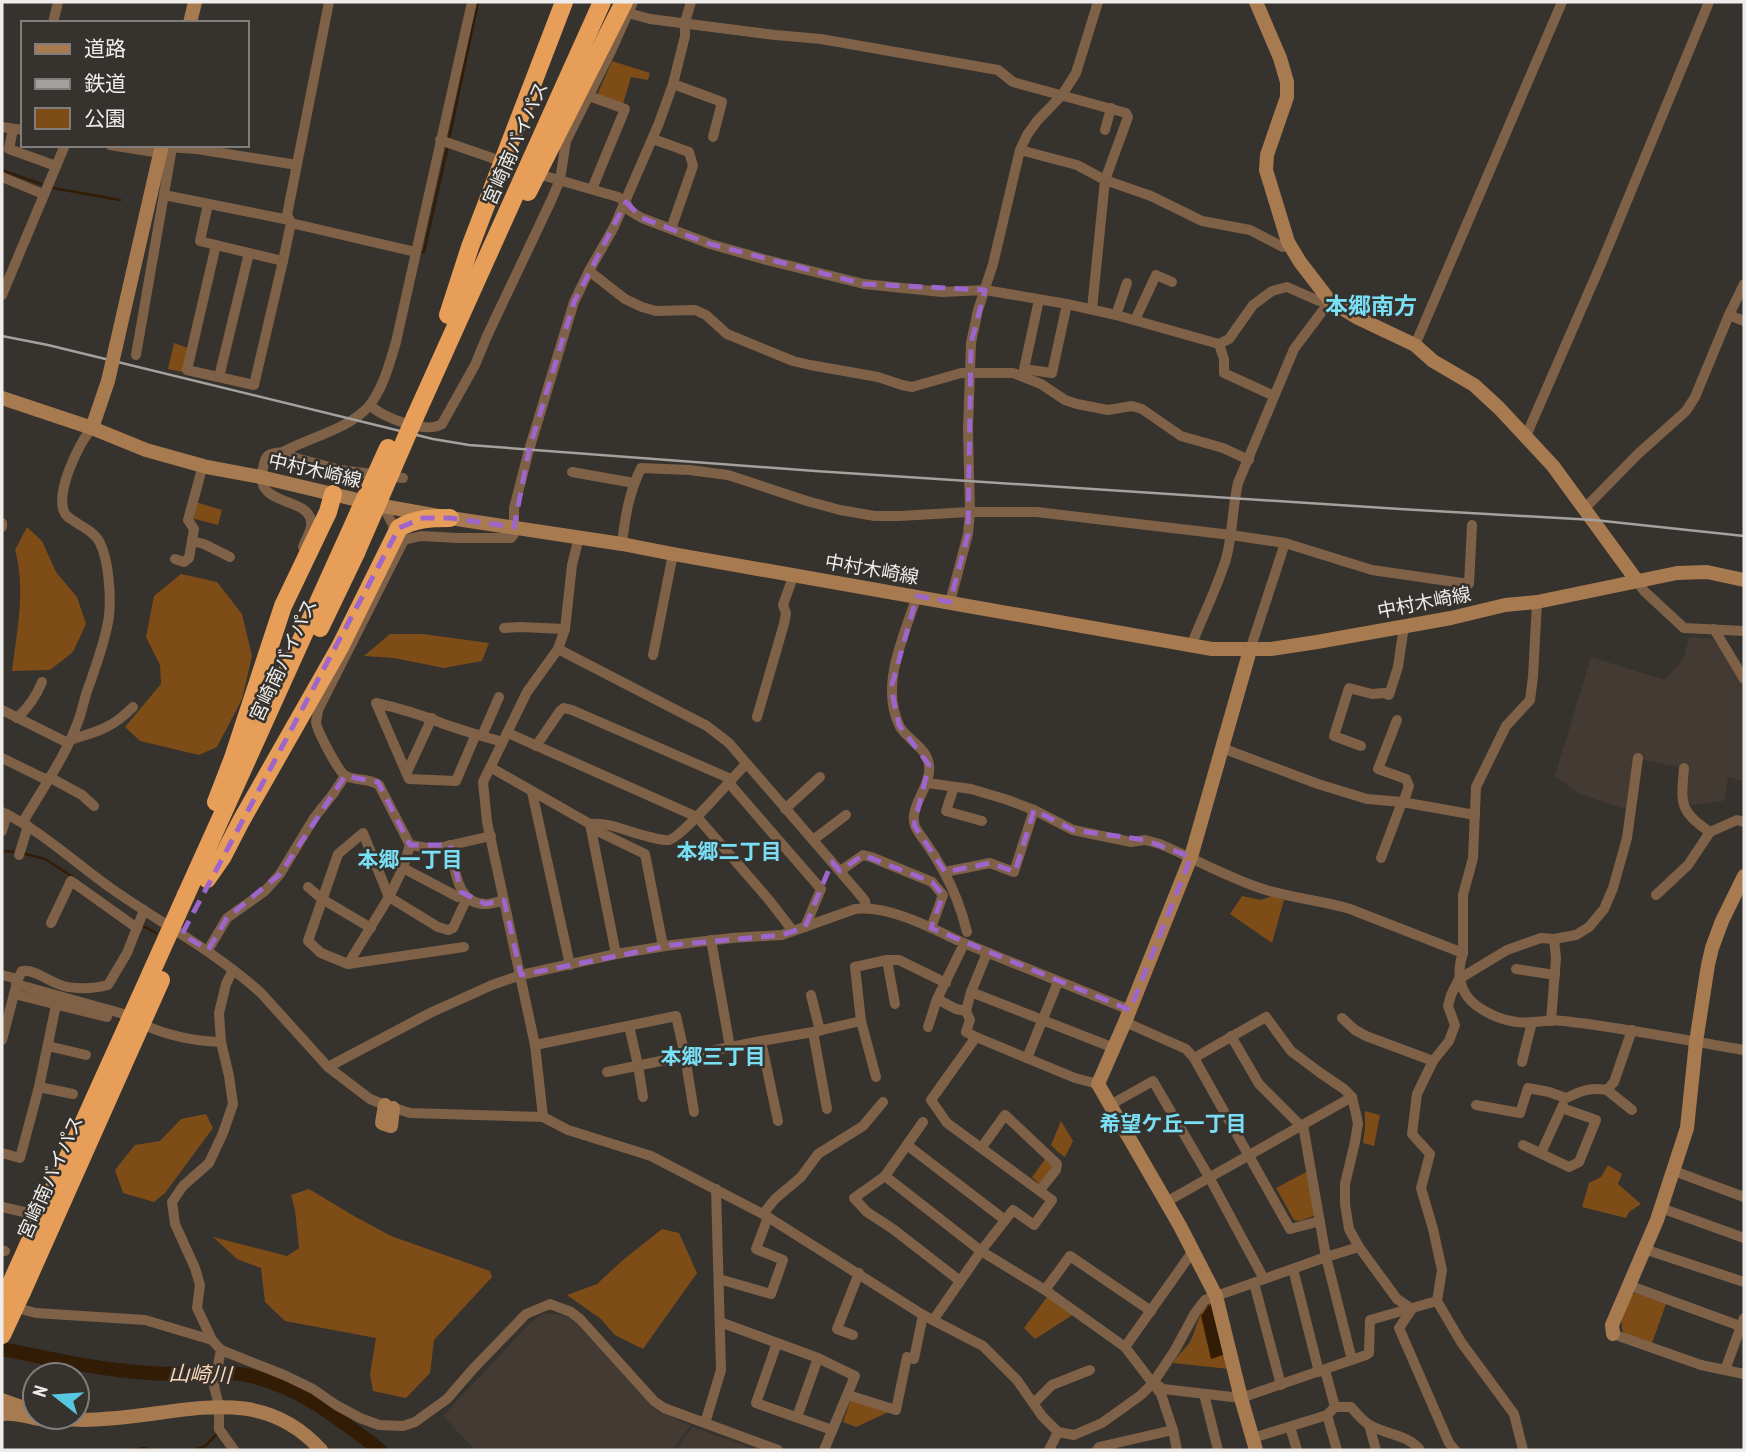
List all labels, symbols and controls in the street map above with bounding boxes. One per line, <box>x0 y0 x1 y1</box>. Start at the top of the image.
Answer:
legend <box>21 21 248 147</box>
text: 道路 <box>84 35 126 62</box>
text: 鉄道 <box>84 70 126 97</box>
street label: 宮崎南バイパス <box>477 78 553 208</box>
text: 公園 <box>84 105 126 132</box>
district label: 本郷南方 <box>1325 291 1417 320</box>
street label: 中村木崎線 <box>266 448 364 492</box>
street label: 中村木崎線 <box>823 549 921 589</box>
street label: 中村木崎線 <box>1375 581 1473 623</box>
street label: 宮崎南バイパス <box>244 595 322 725</box>
district label: 本郷二丁目 <box>677 838 782 865</box>
district label: 本郷一丁目 <box>358 846 463 873</box>
district label: 本郷三丁目 <box>661 1043 766 1070</box>
district label: 希望ケ丘一丁目 <box>1100 1110 1247 1137</box>
street label: 宮崎南バイパス <box>12 1112 88 1242</box>
water label: 山崎川 <box>168 1359 234 1389</box>
north arrow <box>21 1361 91 1431</box>
text: N <box>27 1383 53 1399</box>

